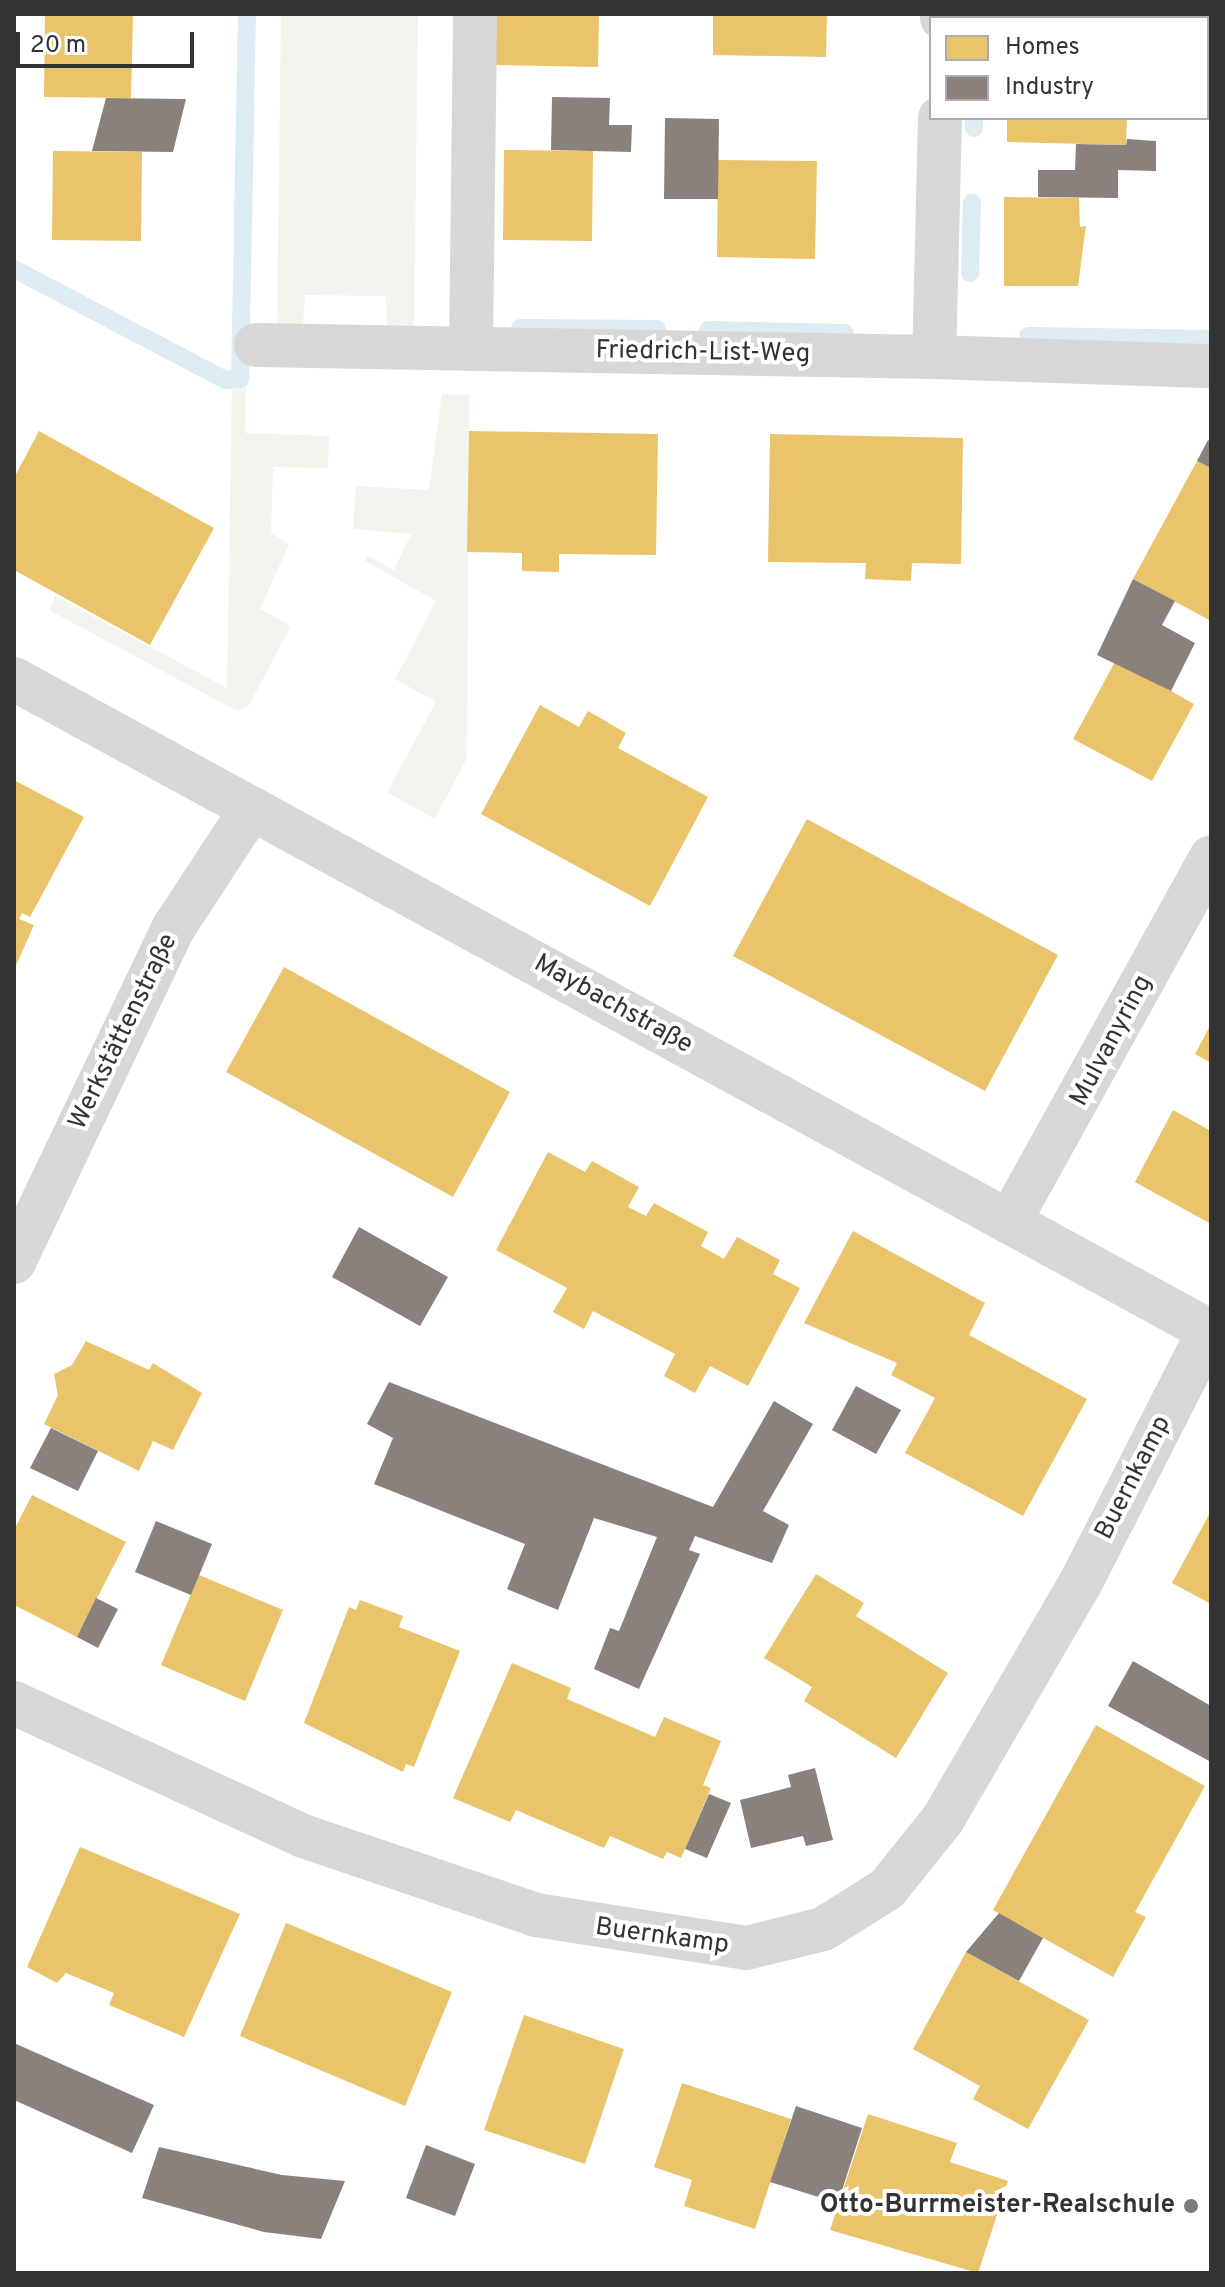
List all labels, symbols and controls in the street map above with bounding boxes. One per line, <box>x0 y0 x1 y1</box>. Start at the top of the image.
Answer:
scale bar <box>20 16 198 66</box>
legend <box>929 16 1209 120</box>
text: 20 m <box>30 31 86 61</box>
text: Homes <box>1005 33 1080 63</box>
text: Industry <box>1005 73 1094 103</box>
street label: Friedrich-List-Weg <box>595 336 811 370</box>
street label: Werkstättenstraße <box>63 929 185 1135</box>
street label: Maybachstraße <box>528 949 698 1061</box>
street label: Mulvanyring <box>1064 970 1160 1112</box>
street label: Buernkamp <box>1090 1411 1178 1545</box>
street label: Buernkamp <box>593 1912 731 1962</box>
place label: Otto-Burrmeister-Realschule <box>820 2190 1175 2222</box>
marker: Otto-Burrmeister-Realschule <box>1182 2197 1200 2215</box>

